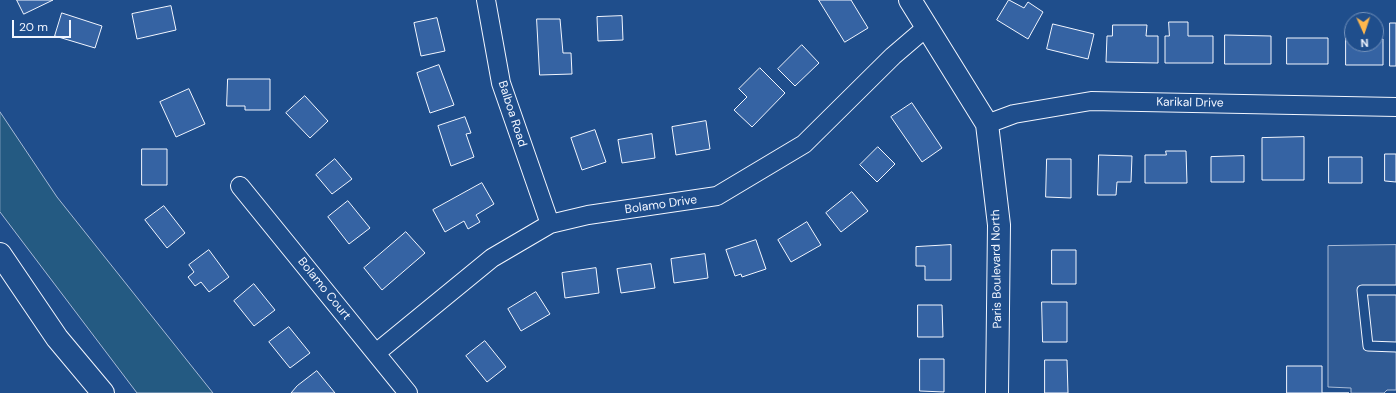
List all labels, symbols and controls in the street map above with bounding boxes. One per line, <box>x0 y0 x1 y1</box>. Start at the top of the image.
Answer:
scale bar <box>14 12 73 38</box>
north arrow <box>1344 12 1384 52</box>
text: 20 m <box>19 19 48 35</box>
text: N <box>1360 36 1369 50</box>
street label: Balboa Road <box>495 79 529 149</box>
street label: Karikal Drive <box>1156 95 1224 111</box>
street label: Bolamo Drive <box>624 193 698 217</box>
street label: Paris Boulevard North <box>989 209 1005 329</box>
street label: Bolamo Court <box>294 255 354 323</box>

